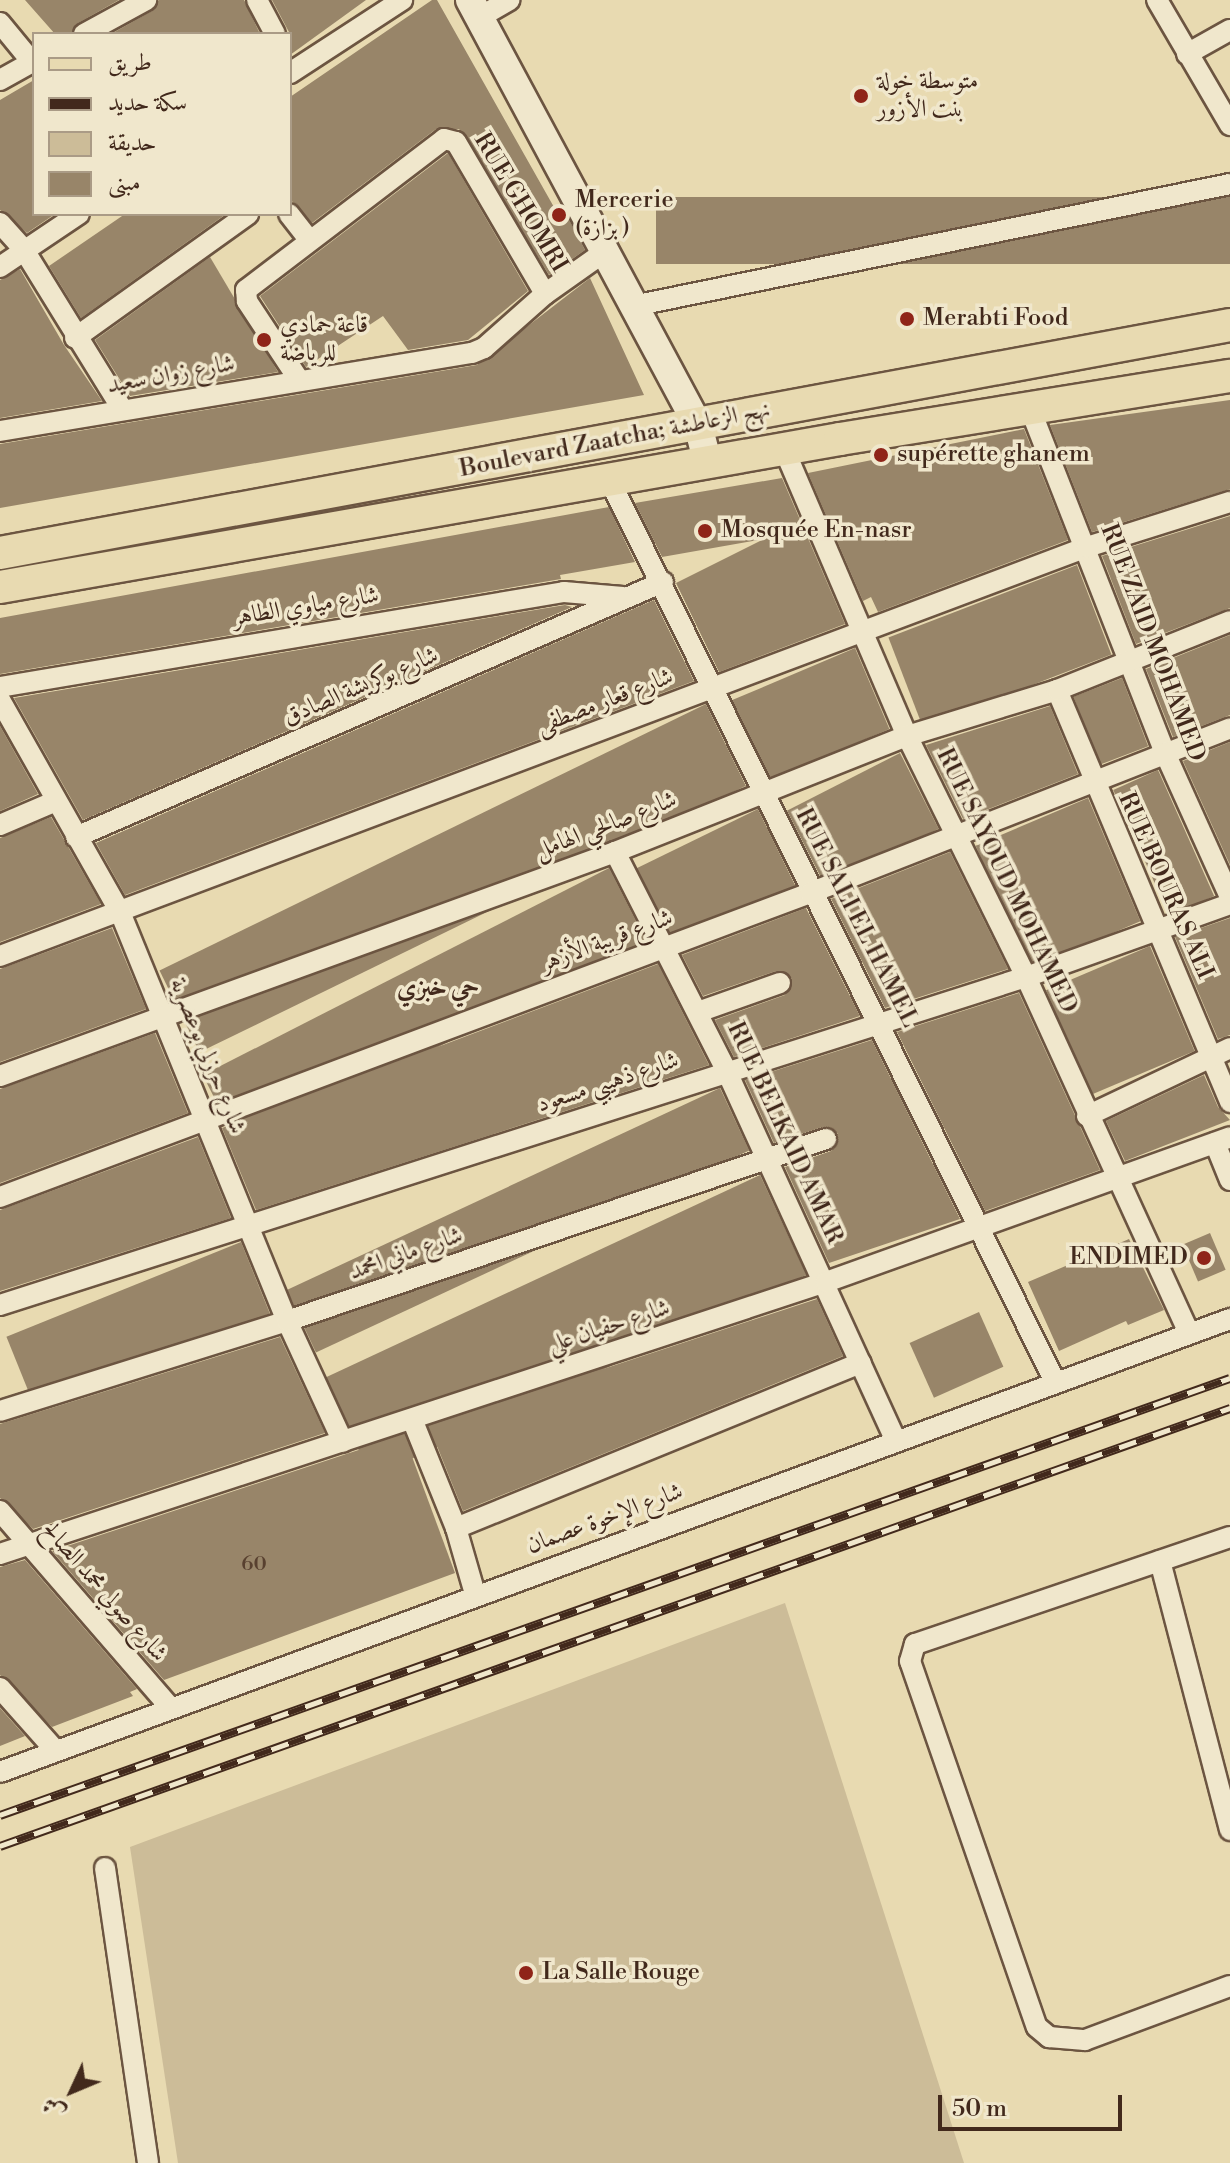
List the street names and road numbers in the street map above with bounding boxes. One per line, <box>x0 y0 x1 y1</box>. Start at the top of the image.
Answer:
street label: RUE GHOMRI <box>467 128 573 278</box>
street label: شارع زوان سعيد <box>105 350 237 400</box>
street label: Boulevard Zaatcha; نهج الزعاطشة <box>457 396 773 484</box>
street label: RUE ZAID MOHAMED <box>1093 520 1211 766</box>
street label: شارع مياوي الطاهر <box>231 581 381 633</box>
street label: شارع بوكريشة الصادق <box>279 641 443 733</box>
street label: شارع قعار مصطفى <box>533 663 677 741</box>
street label: RUE SAYOUD MOHAMED <box>929 744 1083 1018</box>
street label: شارع صالحي الهامل <box>531 786 681 866</box>
street label: RUE BOURAS ALI <box>1111 788 1219 984</box>
street label: RUE SALI EL HAMEL <box>788 804 924 1032</box>
street label: شارع قريبة الأزهر <box>537 904 677 978</box>
street label: شارع حرزلي بوعصرية <box>163 974 251 1138</box>
street label: RUE BELKAID AMAR <box>720 1018 848 1248</box>
street label: شارع ذهيبي مسعود <box>533 1047 683 1119</box>
street label: شارع ماني امحمد <box>346 1221 466 1287</box>
street label: شارع حفيان علي <box>544 1294 674 1360</box>
street label: شارع الإخوة عصمان <box>523 1477 687 1561</box>
street label: شارع صولي محمد الصالح <box>35 1516 173 1668</box>

